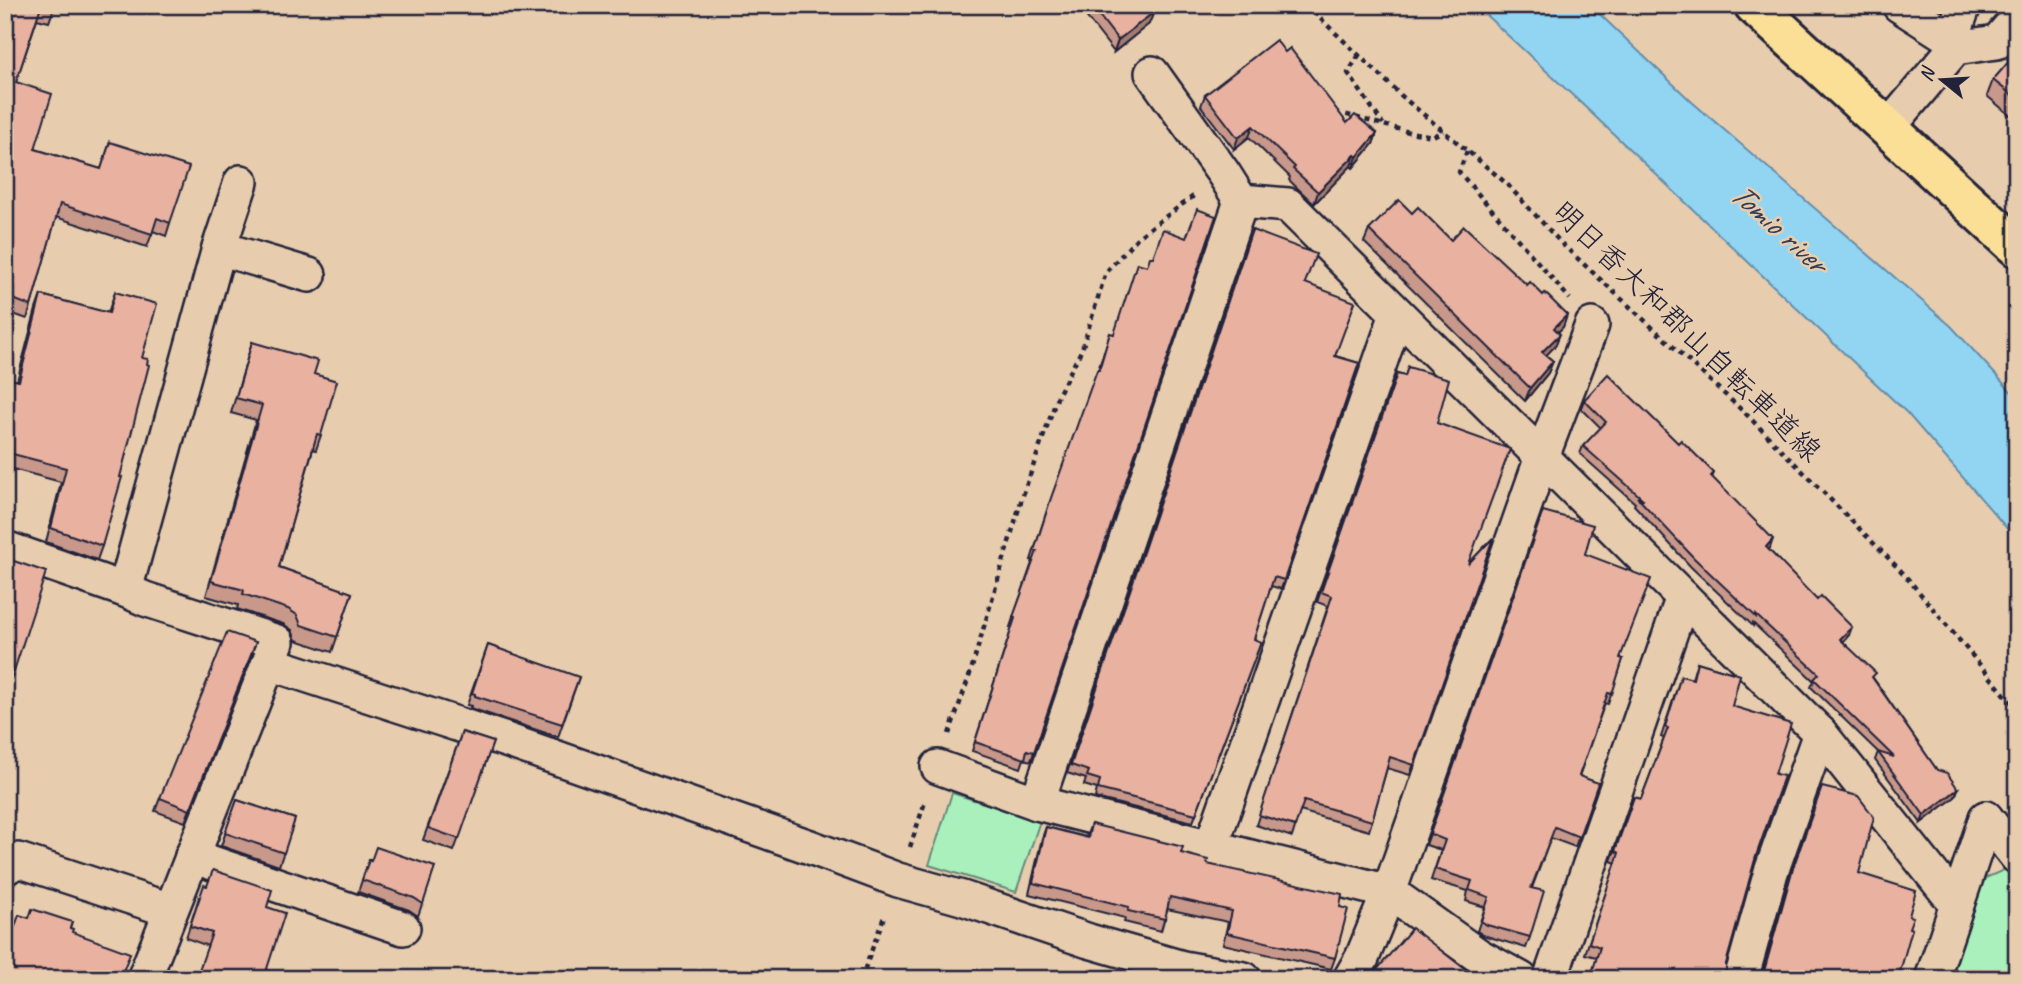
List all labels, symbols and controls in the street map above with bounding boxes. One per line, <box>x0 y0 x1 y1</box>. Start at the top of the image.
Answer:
north arrow <box>1906 46 1976 116</box>
text: N <box>1914 63 1941 84</box>
water label: Tomio river <box>1722 173 1840 285</box>
street label: 明日香大和郡山自転車道線 <box>1544 192 1830 470</box>

